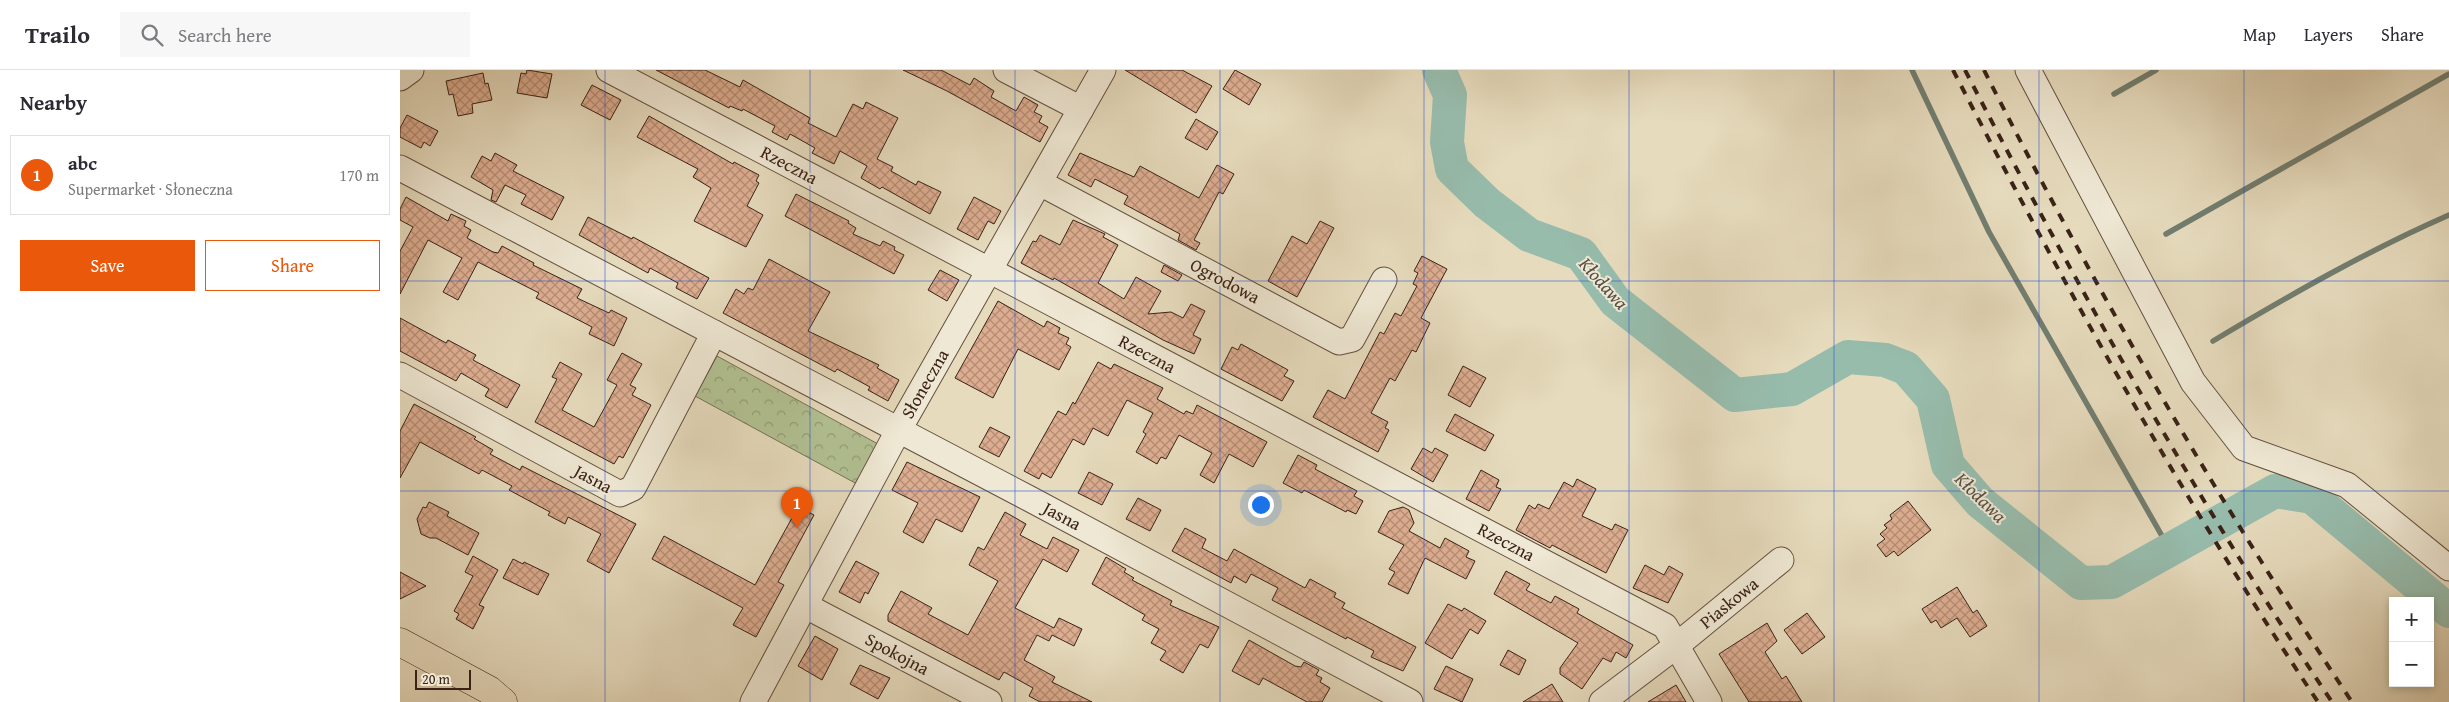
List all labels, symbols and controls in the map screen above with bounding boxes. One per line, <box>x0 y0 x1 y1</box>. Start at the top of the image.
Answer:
search box <box>120 12 470 57</box>
text: Trailo <box>25 17 90 52</box>
icon: search <box>138 21 166 49</box>
text: Search here <box>178 21 272 49</box>
text: Map <box>2243 21 2276 48</box>
text: Layers <box>2304 21 2353 48</box>
text: Share <box>2381 21 2424 48</box>
text: Nearby <box>20 87 87 118</box>
street label: Rzeczna <box>756 138 823 191</box>
text: abc <box>68 149 97 177</box>
text: 1 <box>33 163 41 187</box>
text: 170 m <box>339 163 379 187</box>
text: Supermarket · Słoneczna <box>68 177 233 201</box>
button: Save <box>20 240 195 291</box>
button: Share <box>205 240 380 291</box>
water label: Kłodawa <box>1572 250 1635 316</box>
street label: Ogrodowa <box>1185 251 1265 310</box>
street label: Rzeczna <box>1114 327 1181 380</box>
street label: Słoneczna <box>894 344 956 424</box>
street label: Jasna <box>567 456 618 500</box>
water label: Kłodawa <box>1948 465 2013 529</box>
pin: 1 <box>781 487 813 528</box>
your location <box>1248 492 1274 518</box>
street label: Jasna <box>1036 493 1087 537</box>
street label: Rzeczna <box>1473 515 1540 568</box>
street label: Piaskowa <box>1693 570 1764 635</box>
map controls <box>2389 597 2434 687</box>
button: + <box>2389 597 2434 642</box>
street label: Spokojna <box>860 625 935 682</box>
button: − <box>2389 642 2434 687</box>
scale bar <box>415 667 471 690</box>
text: 20 m <box>422 669 450 689</box>

